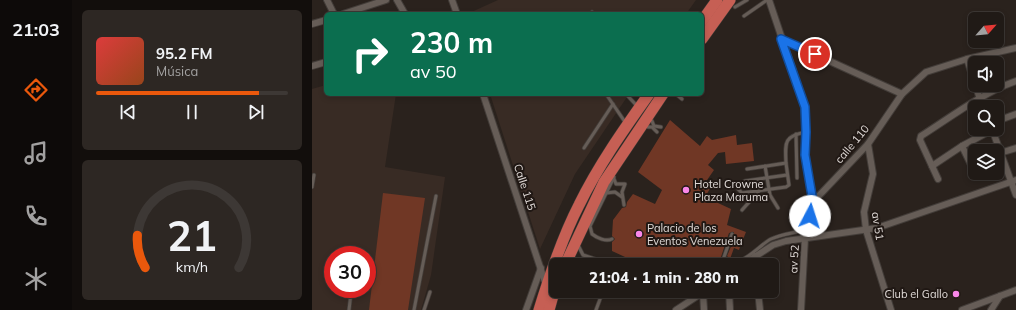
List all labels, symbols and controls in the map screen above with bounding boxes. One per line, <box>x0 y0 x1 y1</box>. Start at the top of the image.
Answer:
north arrow <box>968 12 1004 48</box>
map controls <box>968 12 1004 180</box>
text: 21:03 <box>12 18 60 41</box>
text: 230 m <box>410 25 493 60</box>
icon: right <box>344 28 396 80</box>
pin <box>798 37 832 71</box>
icon: arrive <box>804 43 826 65</box>
text: 95.2 FM <box>156 44 212 63</box>
button: sound <box>968 56 1004 92</box>
text: av 50 <box>410 60 457 83</box>
text: Música <box>156 63 198 79</box>
icon: directions <box>22 76 50 104</box>
button: search <box>968 100 1004 136</box>
icon: previous <box>117 101 139 123</box>
icon: pause <box>181 101 203 123</box>
icon: next <box>245 101 267 123</box>
street label: calle 110 <box>832 122 872 166</box>
icon: music <box>22 139 50 167</box>
button: layers <box>968 144 1004 180</box>
street label: Calle 115 <box>511 162 539 212</box>
place label: Hotel Crowne Plaza Maruma <box>694 177 768 204</box>
marker: Hotel Crowne Plaza Maruma <box>681 185 691 195</box>
position arrow <box>789 195 831 237</box>
icon: phone <box>22 202 50 230</box>
text: 21 <box>167 209 217 261</box>
street label: av 51 <box>869 211 887 241</box>
place label: Palacio de los Eventos Venezuela <box>647 221 743 248</box>
marker: Palacio de los Eventos Venezuela <box>634 229 644 239</box>
street label: av 52 <box>786 244 802 274</box>
speed limit sign: 30 <box>324 246 376 298</box>
text: km/h <box>176 258 208 276</box>
icon: climate <box>22 265 50 293</box>
text: 21:04 · 1 min · 280 m <box>589 268 739 287</box>
place label: Club el Gallo <box>884 287 948 301</box>
marker: Club el Gallo <box>951 289 961 299</box>

